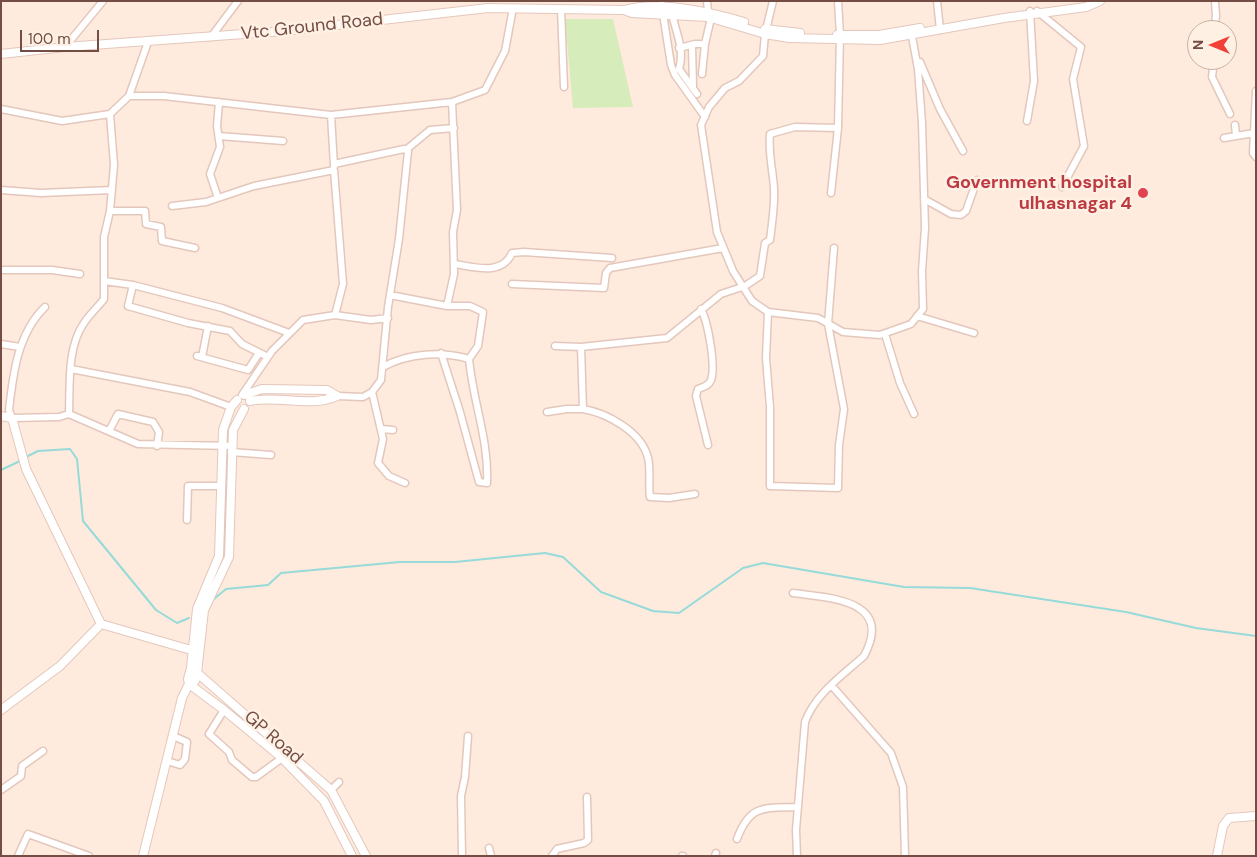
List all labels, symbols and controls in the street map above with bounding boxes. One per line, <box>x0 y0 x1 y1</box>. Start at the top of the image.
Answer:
street label: Vtc Ground Road <box>240 9 384 45</box>
scale bar <box>22 20 101 52</box>
north arrow <box>1187 20 1237 70</box>
text: 100 m <box>28 29 71 49</box>
text: N <box>1189 40 1207 50</box>
place label: Government hospital ulhasnagar 4 <box>946 172 1132 214</box>
marker: Government hospital ulhasnagar 4 <box>1136 186 1150 200</box>
street label: GP Road <box>239 707 307 769</box>

